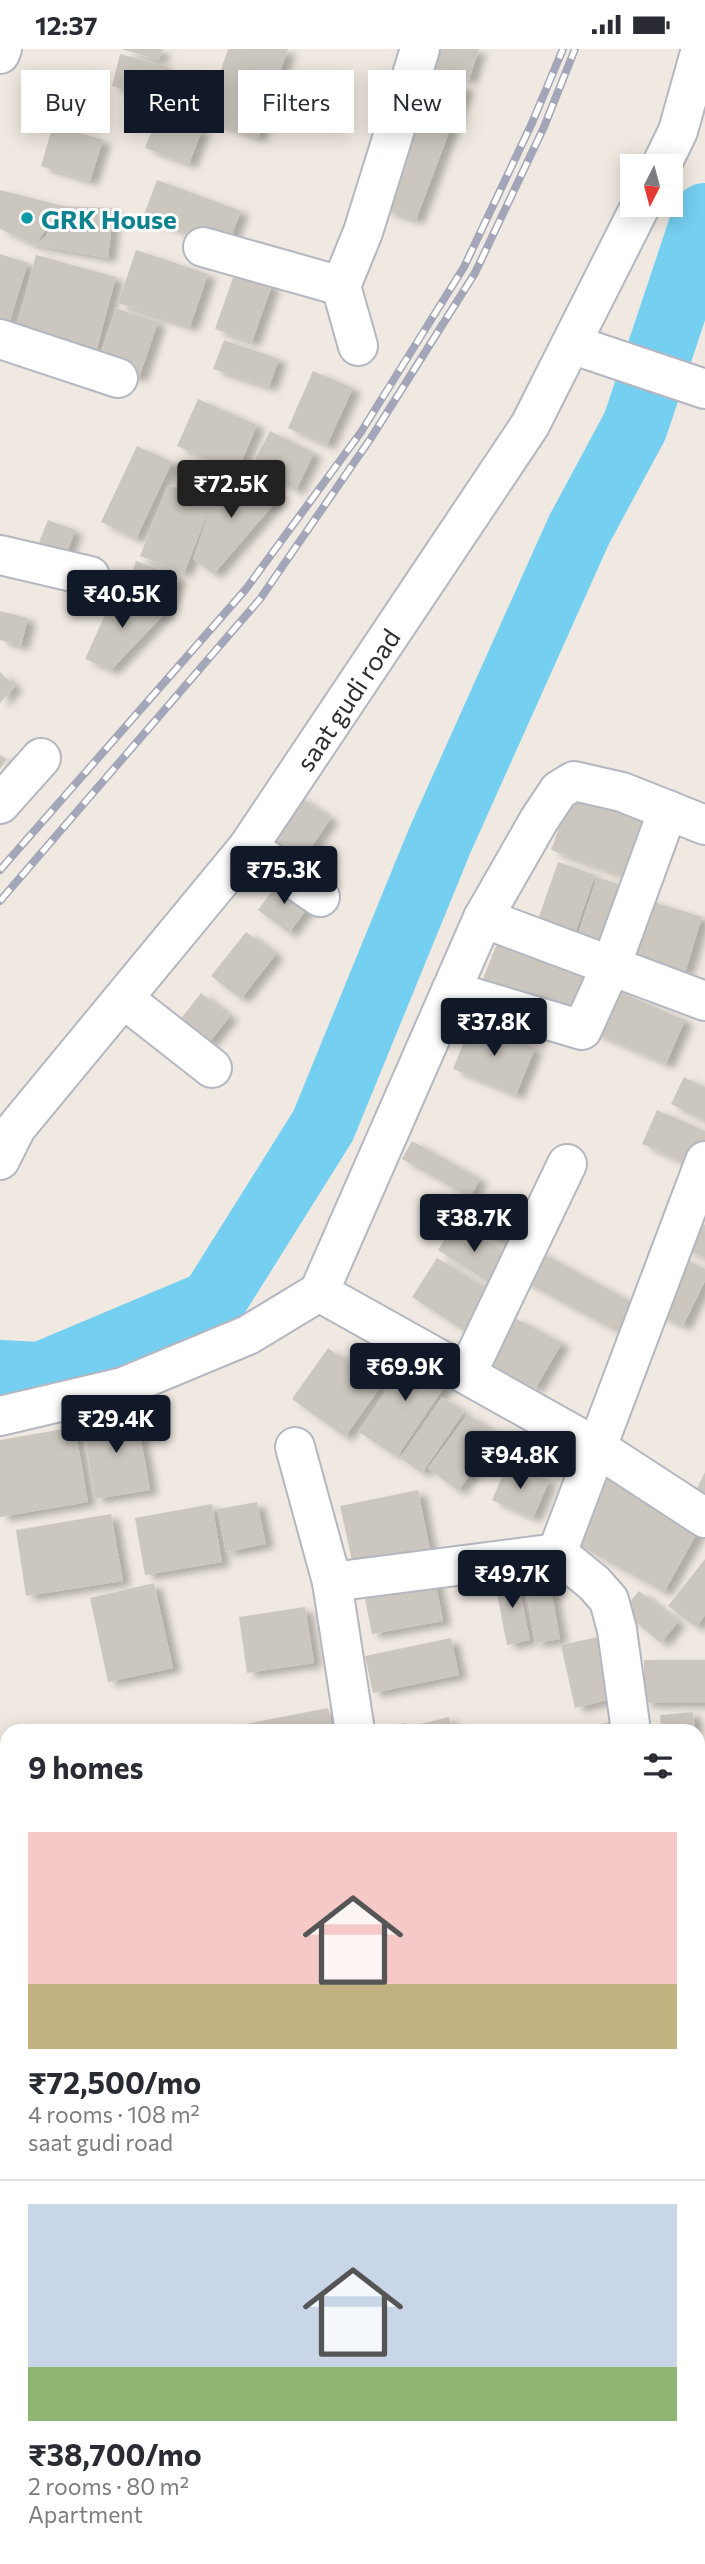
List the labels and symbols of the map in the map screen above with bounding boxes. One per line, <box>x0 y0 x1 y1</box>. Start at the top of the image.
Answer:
north arrow <box>620 154 682 217</box>
place label: GRK House <box>41 203 177 234</box>
marker: GRK House <box>19 210 35 226</box>
pin: ₹72.5K <box>174 461 288 520</box>
pin: ₹40.5K <box>65 571 179 630</box>
street label: saat gudi road <box>288 622 405 776</box>
pin: ₹75.3K <box>227 847 341 906</box>
pin: ₹37.8K <box>437 999 551 1058</box>
pin: ₹38.7K <box>417 1195 531 1254</box>
pin: ₹69.9K <box>348 1343 462 1403</box>
pin: ₹29.4K <box>59 1395 173 1455</box>
pin: ₹94.8K <box>463 1431 577 1491</box>
pin: ₹49.7K <box>455 1551 569 1610</box>

